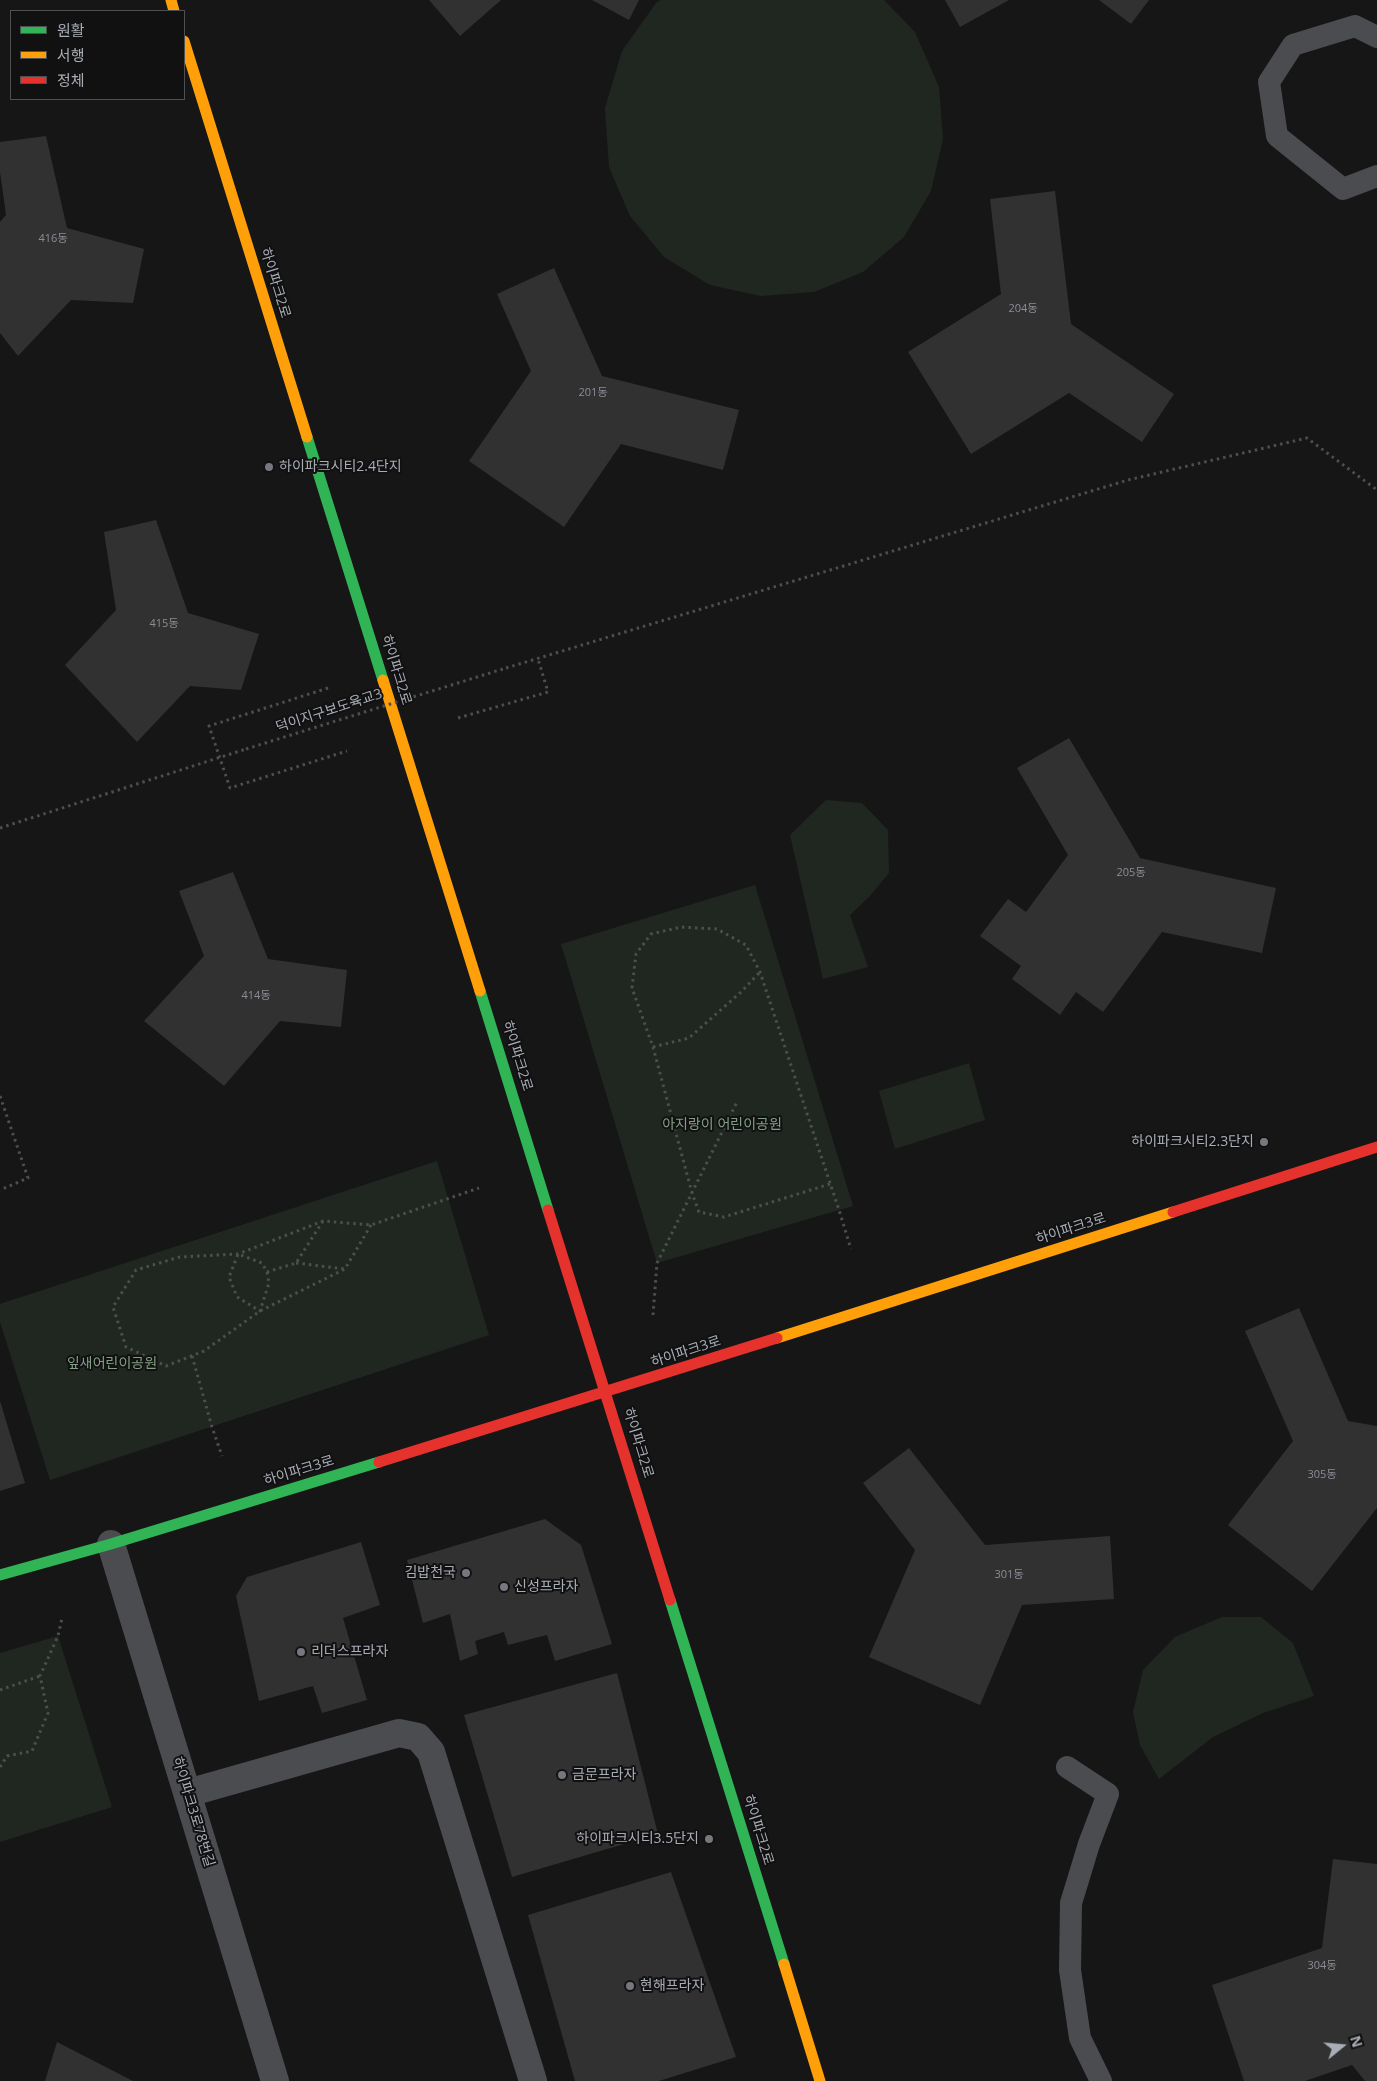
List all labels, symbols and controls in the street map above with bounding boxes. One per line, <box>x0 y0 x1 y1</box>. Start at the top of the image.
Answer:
legend <box>10 10 185 100</box>
text: 원활 <box>57 20 85 40</box>
text: 서행 <box>57 45 85 65</box>
text: 정체 <box>57 70 85 90</box>
house number: 416동 <box>39 232 67 246</box>
street label: 하이파크2로 <box>256 246 294 320</box>
house number: 204동 <box>1009 302 1037 316</box>
house number: 201동 <box>579 386 607 400</box>
place label: 하이파크시티2.4단지 <box>279 459 402 475</box>
marker: 하이파크시티2.4단지 <box>263 461 275 473</box>
house number: 415동 <box>150 617 178 631</box>
street label: 하이파크2로 <box>377 633 415 707</box>
street label: 덕이지구보도육교3 <box>274 686 384 736</box>
house number: 205동 <box>1117 866 1145 880</box>
house number: 414동 <box>242 989 270 1003</box>
street label: 하이파크2로 <box>498 1019 536 1093</box>
park label: 아지랑이 어린이공원 <box>662 1117 782 1133</box>
place label: 하이파크시티2.3단지 <box>1131 1134 1254 1150</box>
marker: 하이파크시티2.3단지 <box>1258 1136 1270 1148</box>
street label: 하이파크3로 <box>1034 1210 1108 1248</box>
street label: 하이파크3로 <box>649 1333 723 1371</box>
park label: 잎새어린이공원 <box>67 1356 157 1372</box>
street label: 하이파크2로 <box>619 1406 657 1480</box>
street label: 하이파크3로 <box>262 1452 336 1490</box>
house number: 305동 <box>1308 1468 1336 1482</box>
place label: 김밥천국 <box>404 1565 456 1581</box>
marker: 김밥천국 <box>460 1567 472 1579</box>
house number: 301동 <box>995 1568 1023 1582</box>
place label: 신성프라자 <box>514 1579 578 1595</box>
marker: 신성프라자 <box>498 1581 510 1593</box>
place label: 리더스프라자 <box>311 1644 388 1660</box>
marker: 리더스프라자 <box>295 1646 307 1658</box>
street label: 하이파크3로78번길 <box>168 1755 218 1869</box>
place label: 금문프라자 <box>572 1767 636 1783</box>
marker: 금문프라자 <box>556 1769 568 1781</box>
street label: 하이파크2로 <box>739 1793 777 1867</box>
place label: 하이파크시티3.5단지 <box>576 1831 699 1847</box>
marker: 하이파크시티3.5단지 <box>703 1833 715 1845</box>
house number: 304동 <box>1308 1959 1336 1973</box>
place label: 현해프라자 <box>640 1978 704 1994</box>
marker: 현해프라자 <box>624 1980 636 1992</box>
north arrow <box>1317 2021 1367 2071</box>
text: N <box>1346 2033 1368 2050</box>

